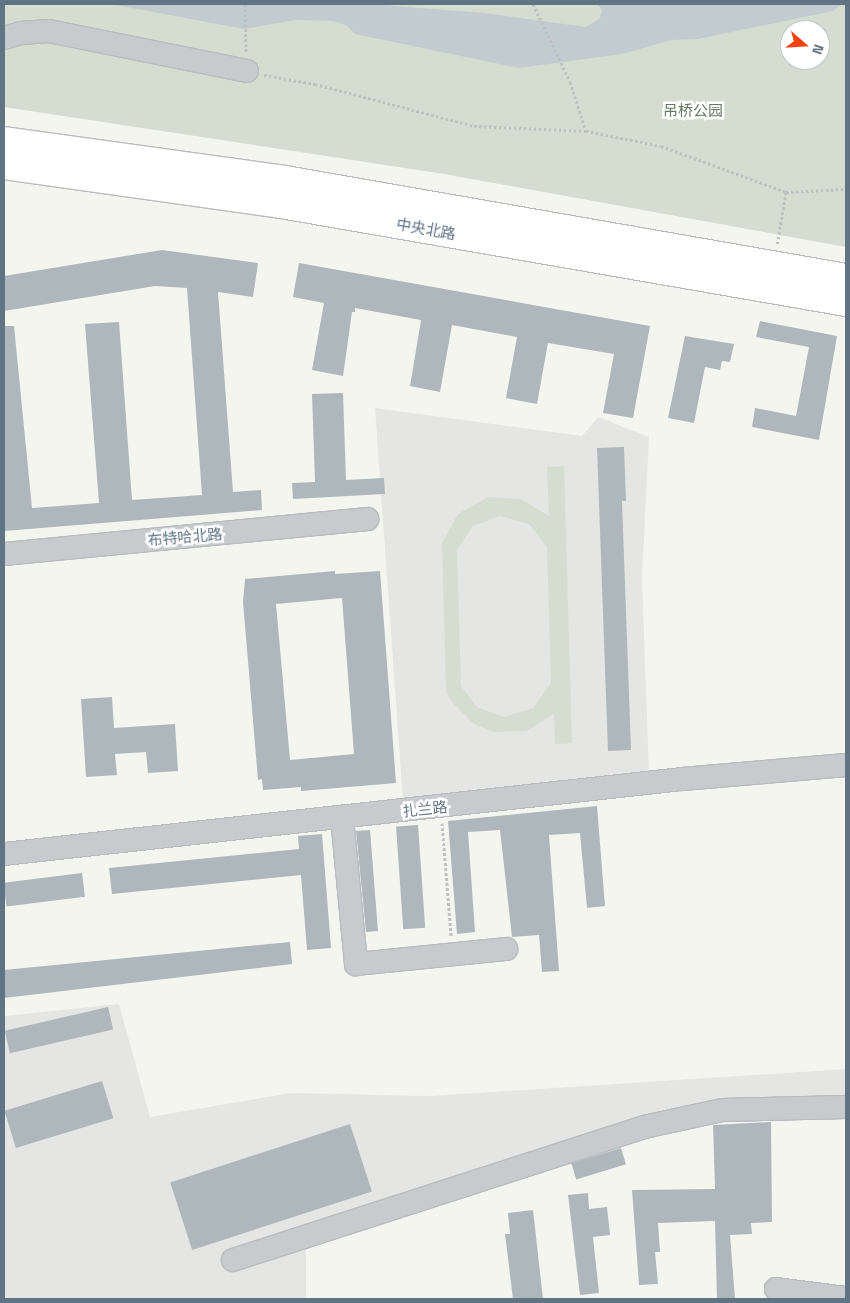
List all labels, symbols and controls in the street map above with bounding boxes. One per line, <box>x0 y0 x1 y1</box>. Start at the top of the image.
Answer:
north arrow <box>780 20 830 70</box>
text: N <box>807 42 830 58</box>
park label: 吊桥公园 <box>663 102 723 120</box>
street label: 中央北路 <box>395 215 457 243</box>
street label: 布特哈北路 <box>147 525 223 549</box>
street label: 扎兰路 <box>402 798 448 820</box>

